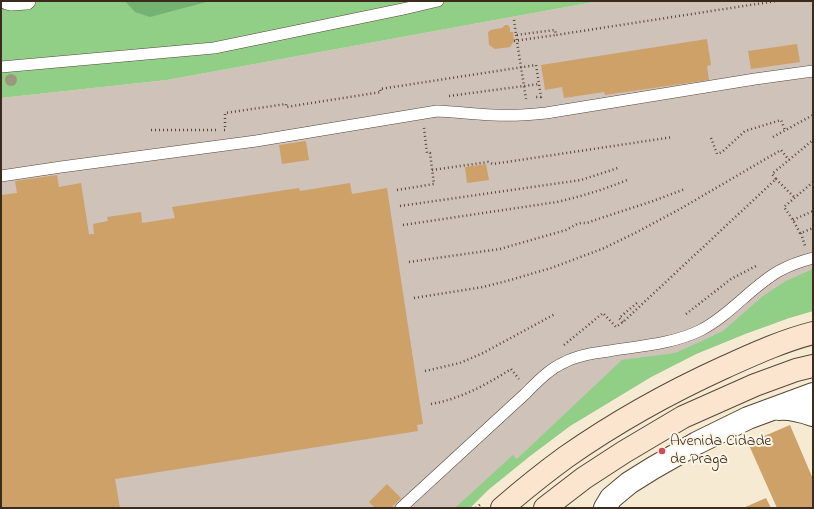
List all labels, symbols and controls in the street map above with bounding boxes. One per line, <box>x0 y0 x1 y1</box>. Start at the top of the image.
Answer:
place label: Avenida Cidade de Praga <box>670 432 772 470</box>
marker: Avenida Cidade de Praga <box>657 446 667 456</box>

